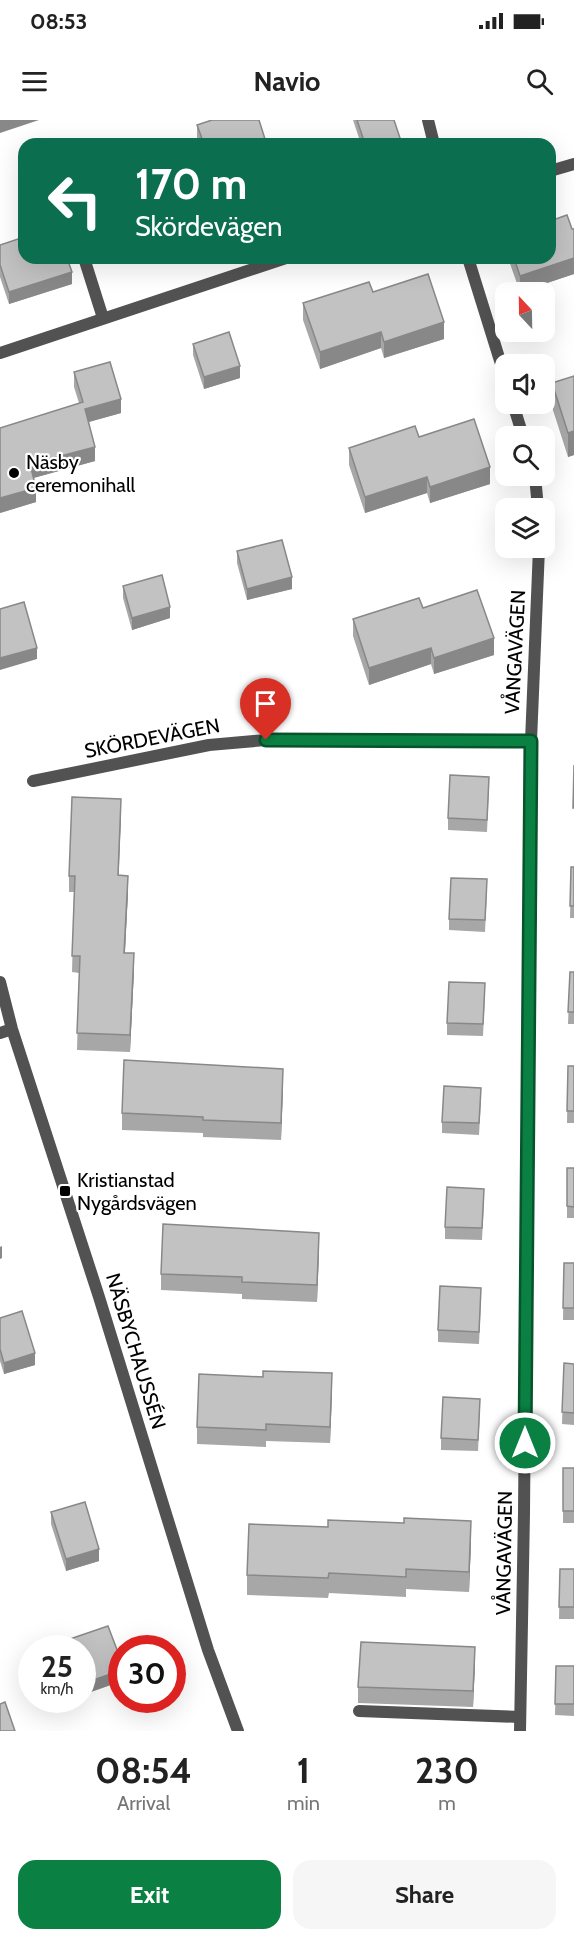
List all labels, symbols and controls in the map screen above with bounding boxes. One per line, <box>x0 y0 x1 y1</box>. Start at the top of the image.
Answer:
text: 08:53 <box>30 8 87 35</box>
icon: menu <box>18 65 51 98</box>
text: Navio <box>253 65 321 98</box>
icon: search <box>523 65 556 98</box>
text: 170 m <box>135 158 247 210</box>
icon: left <box>36 162 114 240</box>
text: Skördevägen <box>135 210 282 243</box>
north arrow <box>495 282 555 342</box>
map controls <box>495 282 555 558</box>
button: sound <box>495 354 555 414</box>
button: search <box>495 426 555 486</box>
place label: Näsby ceremonihall <box>26 450 136 497</box>
marker: Näsby ceremonihall <box>7 466 21 480</box>
button: layers <box>495 498 555 558</box>
street label: VÅNGAVÄGEN <box>500 589 530 715</box>
pin <box>240 678 291 740</box>
icon: arrive <box>249 687 282 720</box>
street label: SKÖRDEVÄGEN <box>82 713 222 763</box>
place label: Kristianstad Nygårdsvägen <box>77 1168 197 1215</box>
marker: Kristianstad Nygårdsvägen <box>58 1184 72 1198</box>
street label: NÄSBYCHAUSSÉN <box>101 1270 171 1432</box>
position arrow <box>493 1411 557 1475</box>
street label: VÅNGAVÄGEN <box>491 1491 517 1615</box>
speed limit sign: 30 <box>108 1635 186 1713</box>
text: 25 <box>41 1648 73 1685</box>
text: km/h <box>41 1680 73 1698</box>
text: 08:54 <box>95 1748 192 1792</box>
text: 1 <box>297 1748 310 1792</box>
text: 230 <box>415 1748 479 1792</box>
text: Arrival <box>117 1791 170 1815</box>
text: min <box>287 1791 320 1815</box>
text: m <box>438 1791 456 1815</box>
button: Exit <box>18 1860 281 1929</box>
button: Share <box>293 1860 556 1929</box>

